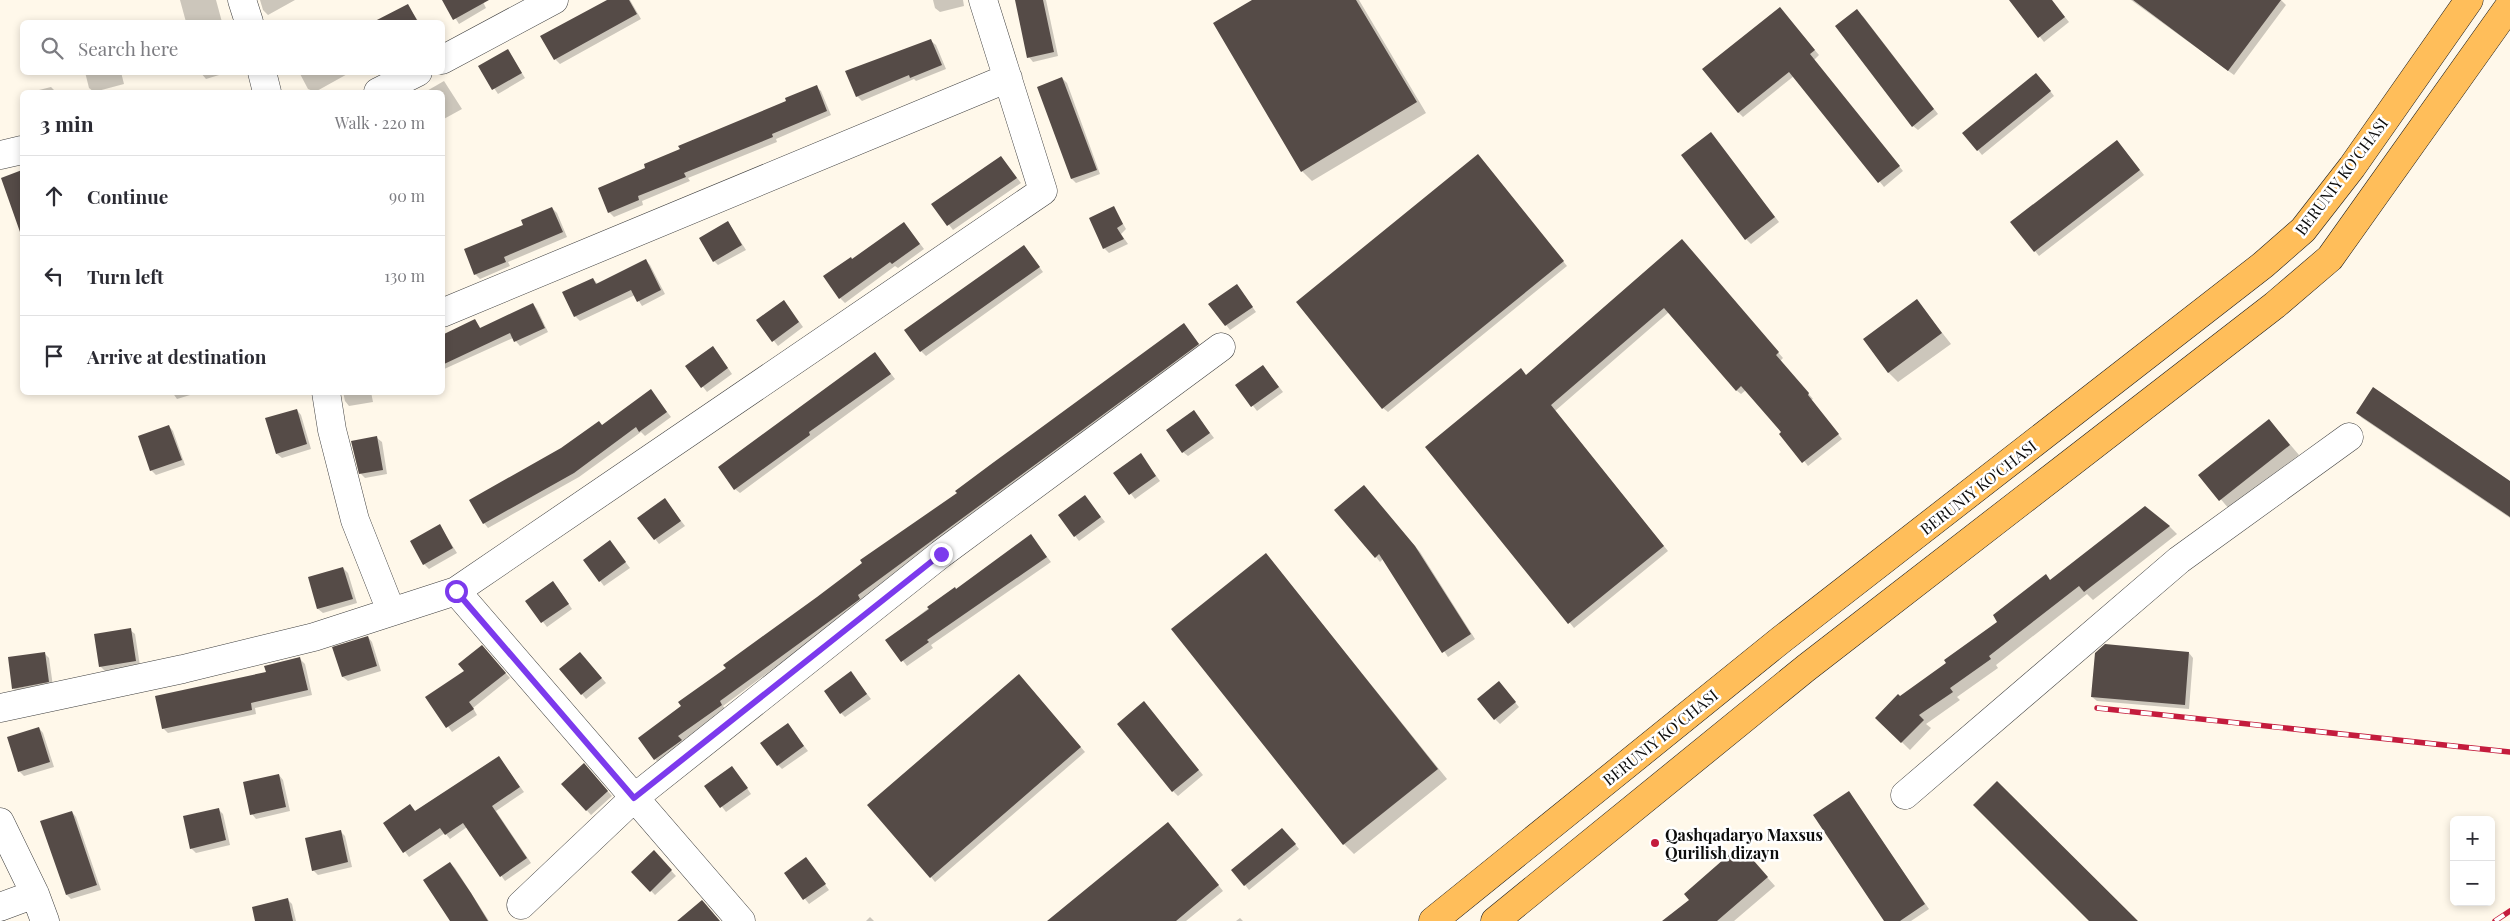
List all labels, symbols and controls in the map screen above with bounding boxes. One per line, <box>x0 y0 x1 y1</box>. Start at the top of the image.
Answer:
search box <box>20 20 445 75</box>
icon: search <box>38 34 66 62</box>
text: Search here <box>78 35 178 61</box>
text: 3 min <box>40 109 94 137</box>
text: Walk · 220 m <box>335 112 425 133</box>
street label: BERUNIY KO'CHASI <box>2290 113 2392 239</box>
icon: ahead <box>40 182 68 210</box>
text: Continue <box>87 183 168 209</box>
text: 90 m <box>389 185 425 206</box>
icon: left <box>40 262 68 290</box>
text: Turn left <box>87 263 164 289</box>
text: 130 m <box>384 265 425 286</box>
icon: arrive <box>40 342 68 370</box>
text: Arrive at destination <box>87 343 267 369</box>
street label: BERUNIY KO'CHASI <box>1915 435 2041 539</box>
route end <box>930 543 953 566</box>
route start <box>445 580 468 603</box>
street label: BERUNIY KO'CHASI <box>1598 684 1722 790</box>
map controls <box>2450 816 2495 906</box>
button: + <box>2450 816 2495 861</box>
place label: Qashqadaryo Maxsus Qurilish dizayn <box>1665 824 1823 863</box>
marker: Qashqadaryo Maxsus Qurilish dizayn <box>1649 837 1661 849</box>
button: − <box>2450 861 2495 906</box>

